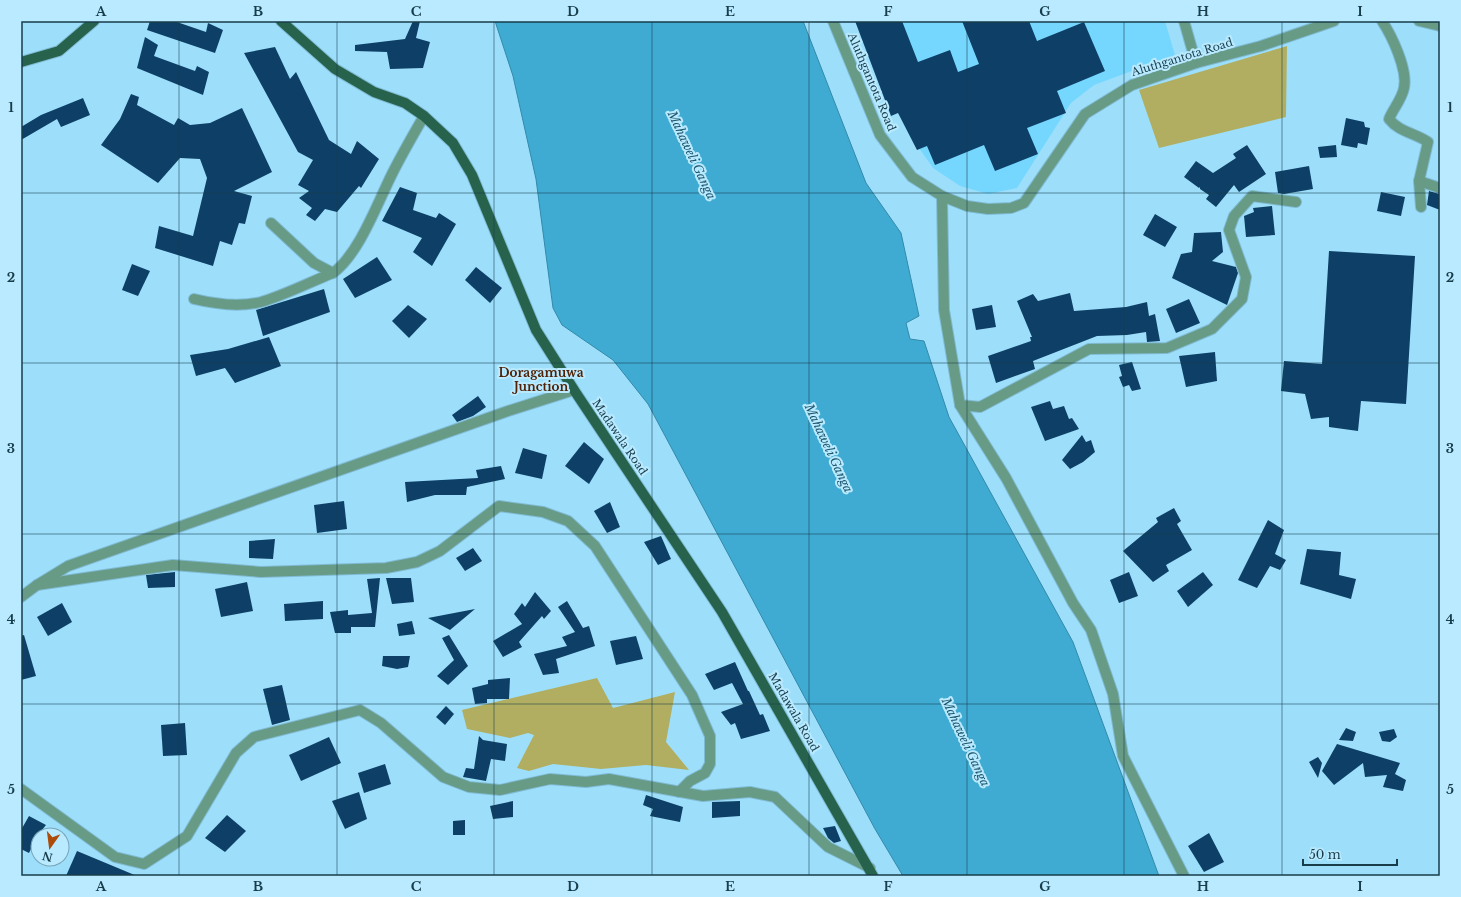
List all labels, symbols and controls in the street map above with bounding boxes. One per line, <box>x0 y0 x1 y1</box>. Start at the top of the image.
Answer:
text: A <box>95 3 107 20</box>
text: B <box>253 3 263 20</box>
text: C <box>411 3 422 20</box>
text: D <box>567 3 579 20</box>
text: E <box>725 3 735 20</box>
text: F <box>884 3 893 20</box>
text: G <box>1039 3 1051 20</box>
text: H <box>1197 3 1209 20</box>
text: I <box>1357 3 1363 20</box>
street label: Aluthgantota Road <box>845 30 899 134</box>
street label: Aluthgantota Road <box>1129 35 1235 79</box>
text: 1 <box>8 99 14 116</box>
text: 1 <box>1447 99 1453 116</box>
water label: Mahaweli Ganga <box>664 107 719 202</box>
text: 2 <box>7 269 15 286</box>
text: 2 <box>1446 269 1454 286</box>
district label: Doragamuwa Junction <box>498 365 584 394</box>
street label: Madawala Road <box>589 396 651 478</box>
water label: Mahaweli Ganga <box>801 400 856 495</box>
text: 3 <box>7 440 15 457</box>
text: 3 <box>1446 440 1454 457</box>
text: 4 <box>7 611 16 628</box>
text: 4 <box>1446 611 1455 628</box>
street label: Madawala Road <box>766 670 823 754</box>
water label: Mahaweli Ganga <box>938 694 993 789</box>
text: 5 <box>7 781 15 798</box>
text: 5 <box>1446 781 1454 798</box>
north arrow <box>30 827 70 867</box>
scale bar <box>1303 841 1397 867</box>
text: 50 m <box>1309 847 1341 862</box>
text: N <box>40 849 54 865</box>
text: A <box>95 878 107 895</box>
text: B <box>253 878 263 895</box>
text: C <box>411 878 422 895</box>
text: D <box>567 878 579 895</box>
text: E <box>725 878 735 895</box>
text: F <box>884 878 893 895</box>
text: G <box>1039 878 1051 895</box>
text: H <box>1197 878 1209 895</box>
text: I <box>1357 878 1363 895</box>

